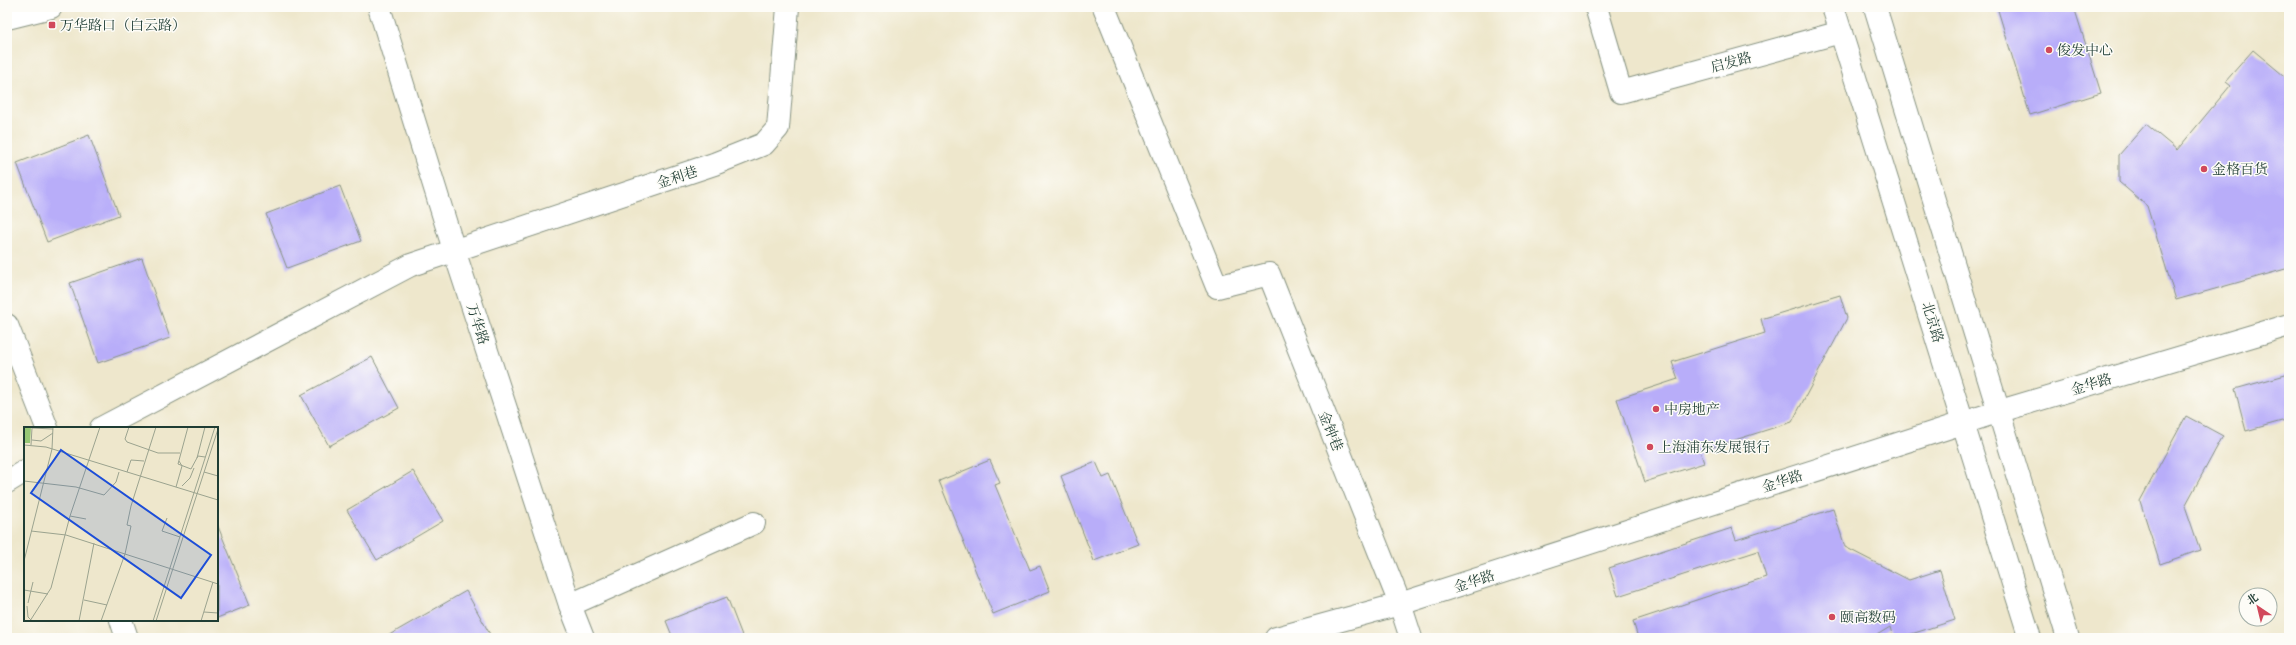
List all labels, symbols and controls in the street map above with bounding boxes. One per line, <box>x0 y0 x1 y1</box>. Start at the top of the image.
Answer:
place label: 万华路口（白云路） <box>60 17 186 34</box>
marker: 万华路口（白云路） <box>47 20 57 30</box>
place label: 俊发中心 <box>2057 42 2113 59</box>
marker: 俊发中心 <box>2044 45 2054 55</box>
street label: 启发路 <box>1709 49 1754 76</box>
place label: 金格百货 <box>2212 161 2268 178</box>
street label: 金利巷 <box>655 163 700 192</box>
marker: 金格百货 <box>2199 164 2209 174</box>
street label: 北京路 <box>1918 300 1947 345</box>
street label: 万华路 <box>463 302 492 347</box>
street label: 金华路 <box>2069 370 2114 399</box>
place label: 中房地产 <box>1664 401 1720 418</box>
marker: 中房地产 <box>1651 404 1661 414</box>
street label: 金钟巷 <box>1315 409 1346 454</box>
inset map <box>24 427 218 621</box>
place label: 上海浦东发展银行 <box>1658 439 1770 456</box>
marker: 上海浦东发展银行 <box>1645 442 1655 452</box>
street label: 金华路 <box>1760 467 1805 496</box>
street label: 金华路 <box>1452 567 1497 596</box>
north arrow <box>2238 587 2278 627</box>
text: 北 <box>2244 591 2261 608</box>
place label: 颐高数码 <box>1840 609 1896 626</box>
marker: 颐高数码 <box>1827 612 1837 622</box>

